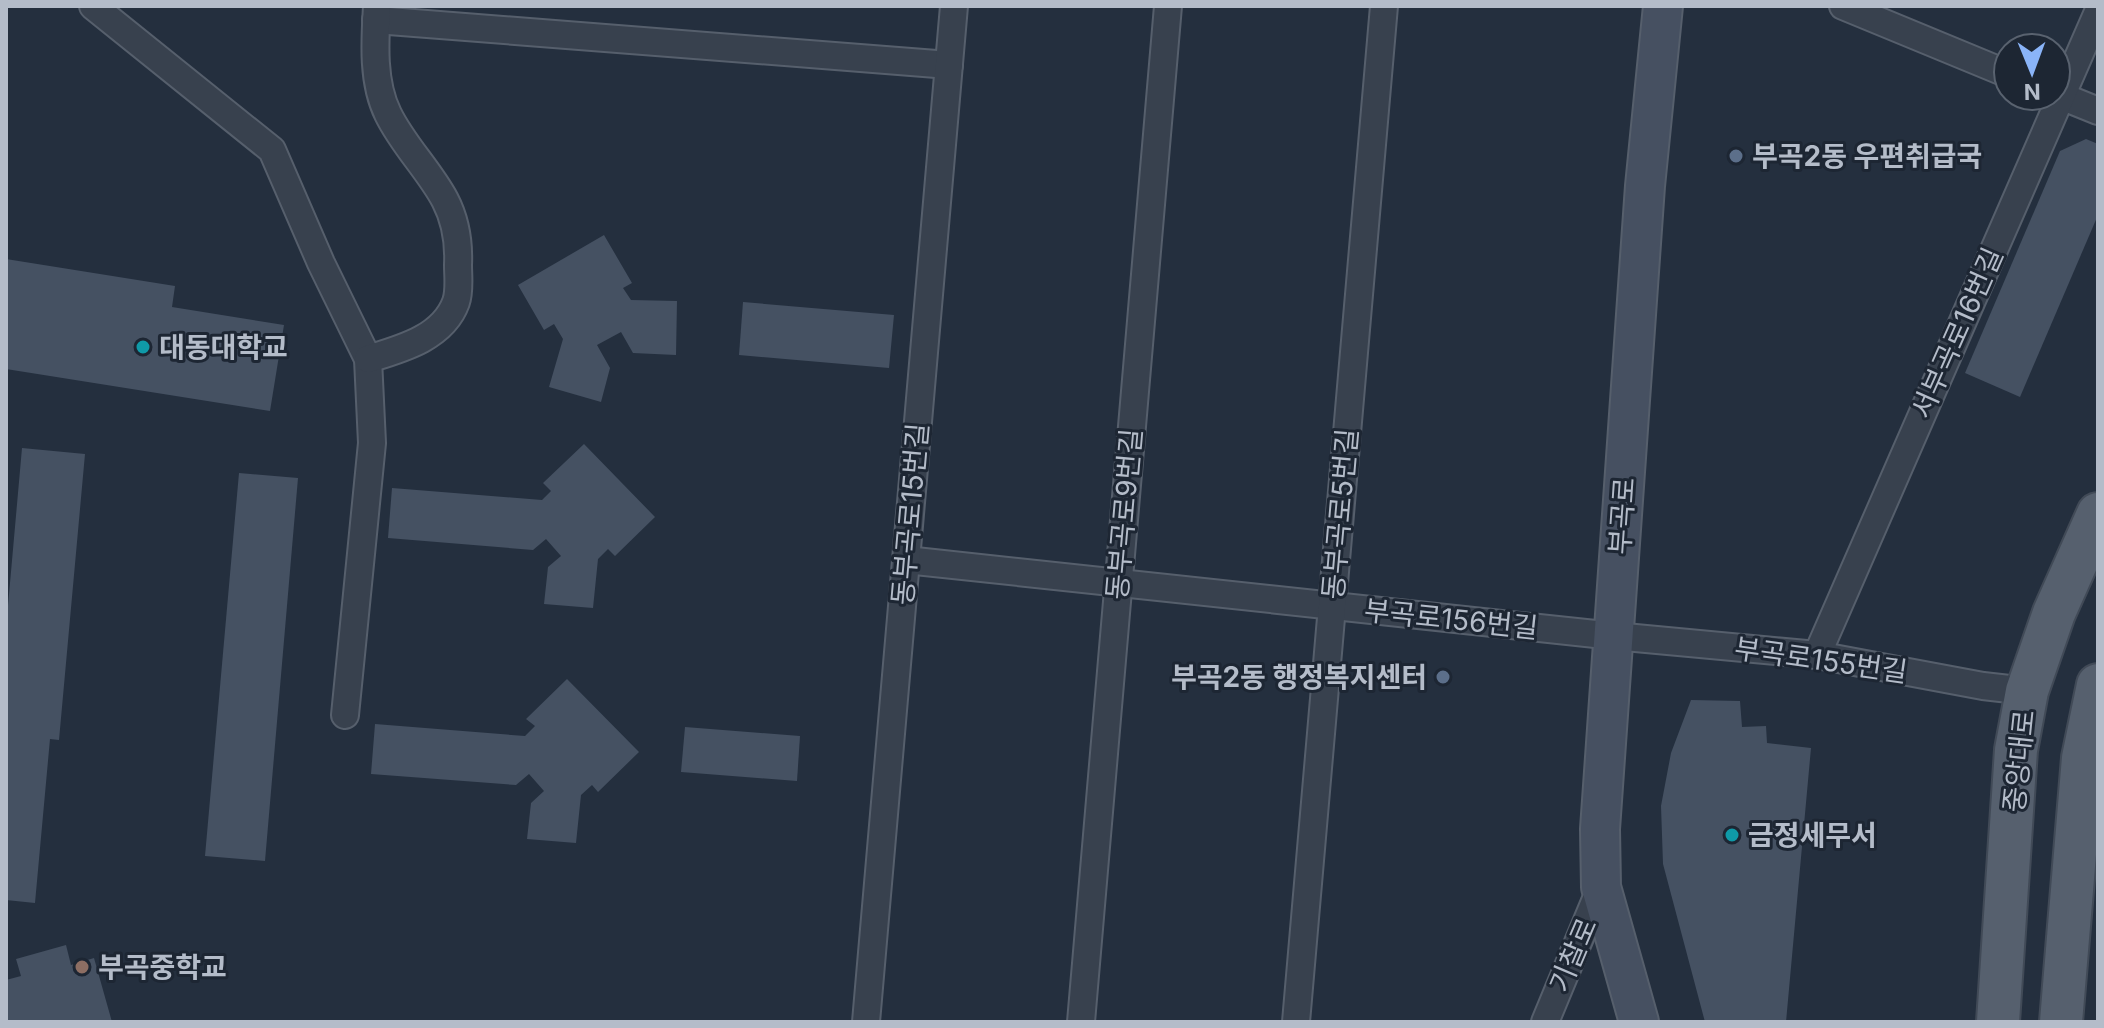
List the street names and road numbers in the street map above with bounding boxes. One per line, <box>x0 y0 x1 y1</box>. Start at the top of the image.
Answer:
street label: 서부곡로16번길 <box>1904 242 2010 424</box>
street label: 동부곡로15번길 <box>885 421 935 607</box>
street label: 동부곡로9번길 <box>1100 427 1148 601</box>
street label: 동부곡로5번길 <box>1316 427 1364 601</box>
street label: 부곡로 <box>1602 476 1642 556</box>
street label: 부곡로156번길 <box>1362 593 1540 645</box>
street label: 부곡로155번길 <box>1732 631 1910 689</box>
street label: 중앙대로 <box>1997 708 2041 814</box>
street label: 기찰로 <box>1542 913 1604 997</box>

